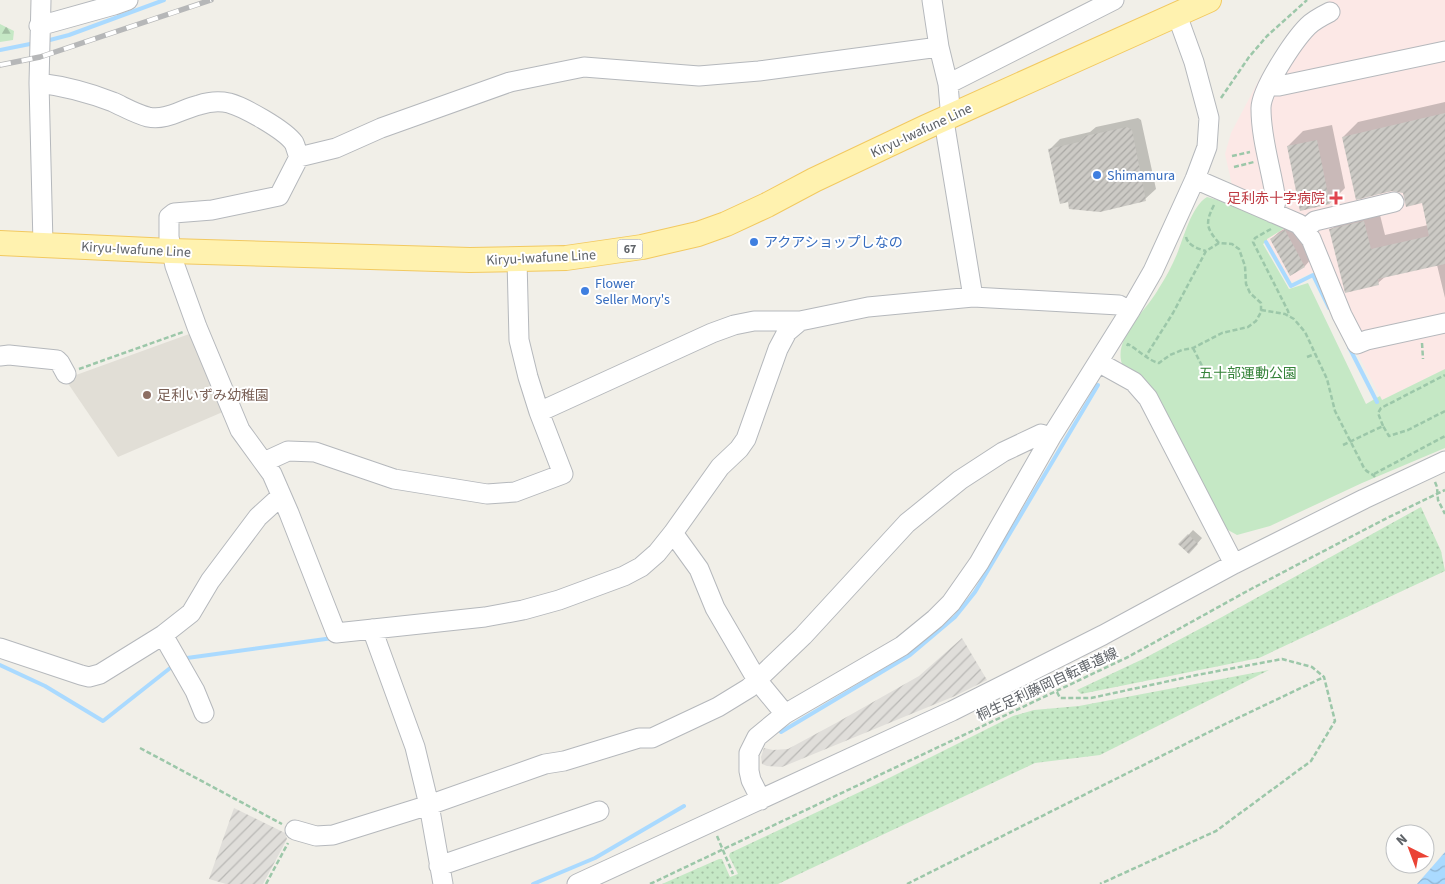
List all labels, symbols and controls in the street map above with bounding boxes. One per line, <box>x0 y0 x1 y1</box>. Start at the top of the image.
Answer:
street label: Kiryu-Iwafune Line <box>867 99 975 163</box>
place label: Shimamura <box>1107 166 1175 186</box>
marker: Shimamura <box>1091 169 1103 181</box>
place label: 足利赤十字病院 <box>1227 189 1325 209</box>
marker: 足利赤十字病院 <box>1329 191 1343 205</box>
place label: アクアショップしなの <box>764 233 903 253</box>
marker: アクアショップしなの <box>748 236 760 248</box>
street label: Kiryu-Iwafune Line <box>81 237 191 263</box>
road number: 67 <box>618 240 642 258</box>
street label: Kiryu-Iwafune Line <box>486 245 597 271</box>
place label: Flower Seller Mory's <box>595 274 670 310</box>
marker: Flower Seller Mory's <box>579 285 591 297</box>
park label: 五十部運動公園 <box>1199 364 1297 384</box>
place label: 足利いずみ幼稚園 <box>157 386 269 406</box>
marker: 足利いずみ幼稚園 <box>141 389 153 401</box>
street label: 桐生足利藤岡自転車道線 <box>973 643 1121 727</box>
north arrow <box>1385 824 1435 874</box>
text: N <box>1392 830 1412 851</box>

